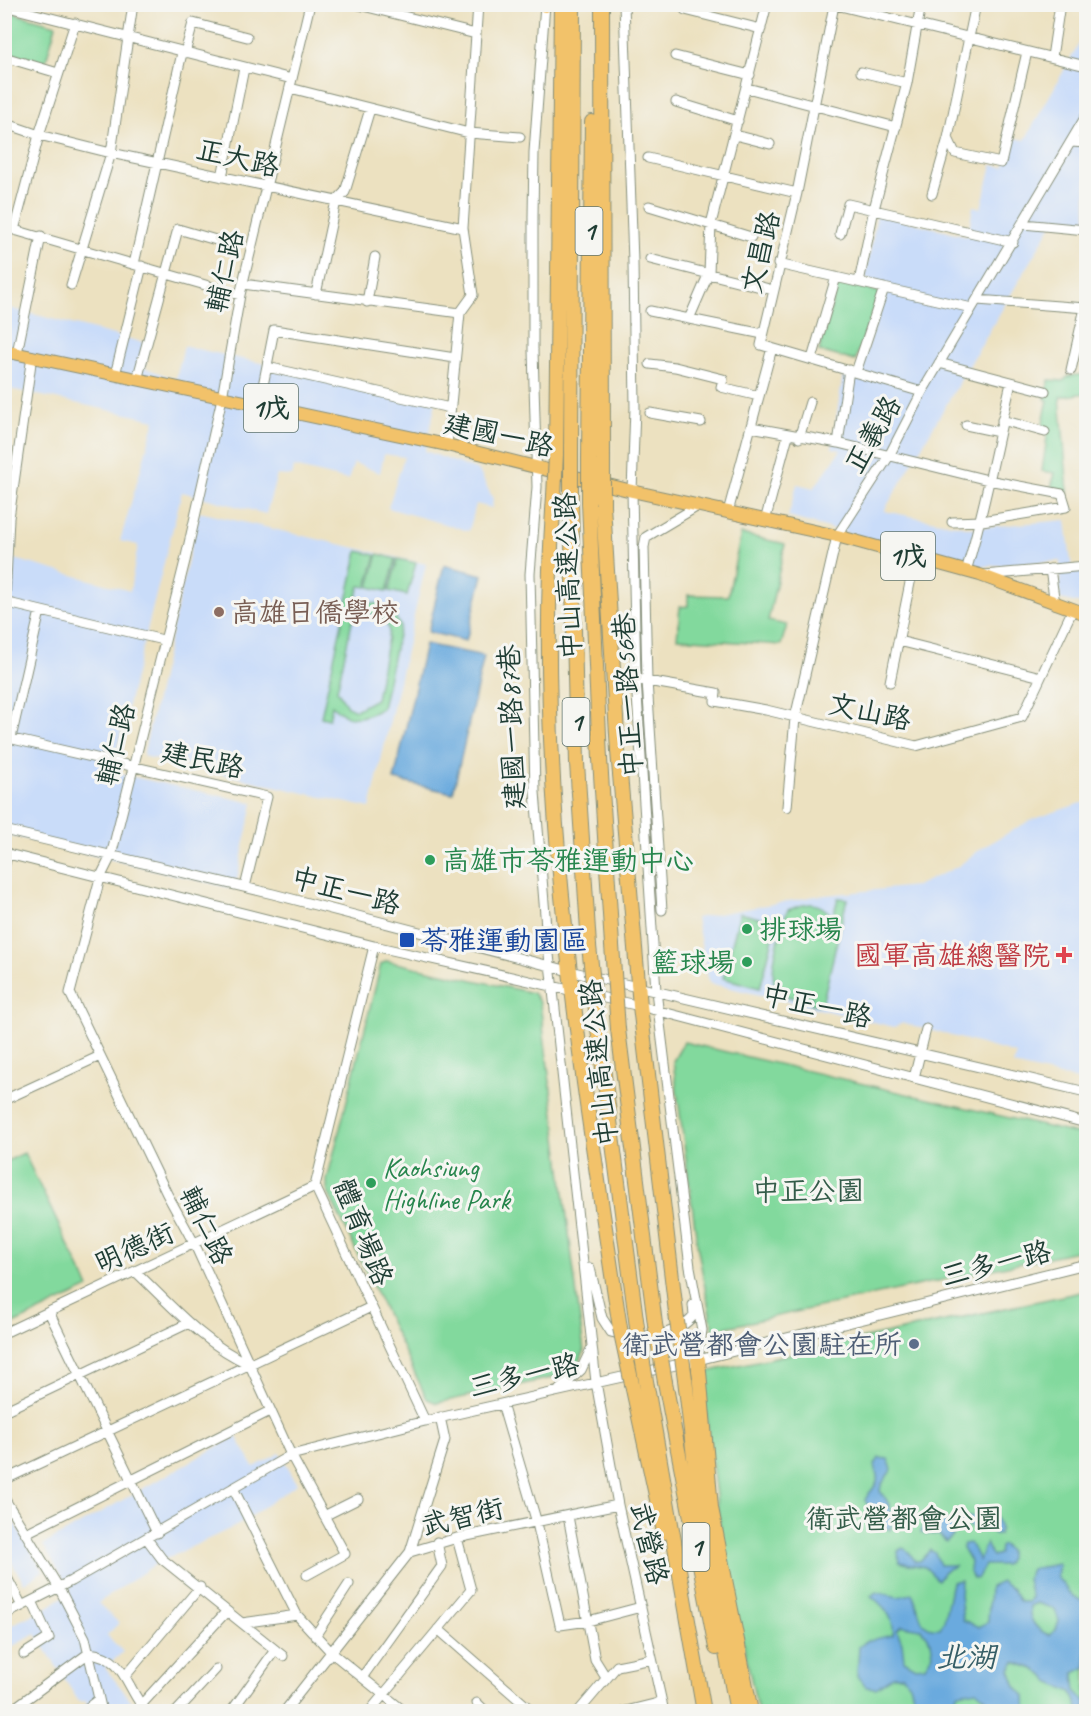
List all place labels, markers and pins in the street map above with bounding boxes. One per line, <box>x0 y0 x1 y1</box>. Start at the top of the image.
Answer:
place label: 高雄日僑學校 <box>231 595 399 630</box>
marker: 高雄日僑學校 <box>212 605 226 619</box>
place label: 高雄市苓雅運動中心 <box>442 843 694 878</box>
marker: 高雄市苓雅運動中心 <box>423 853 437 867</box>
place label: 排球場 <box>759 912 843 947</box>
marker: 排球場 <box>740 922 754 936</box>
place label: 苓雅運動園區 <box>420 923 588 958</box>
marker: 苓雅運動園區 <box>398 931 416 949</box>
place label: 國軍高雄總醫院 <box>854 938 1050 973</box>
place label: 籃球場 <box>651 945 735 980</box>
marker: 國軍高雄總醫院 <box>1055 946 1073 964</box>
marker: 籃球場 <box>740 955 754 969</box>
place label: Kaohsiung Highline Park <box>383 1150 512 1217</box>
marker: Kaohsiung Highline Park <box>364 1176 378 1190</box>
place label: 衛武營都會公園駐在所 <box>622 1327 902 1362</box>
marker: 衛武營都會公園駐在所 <box>907 1337 921 1351</box>

